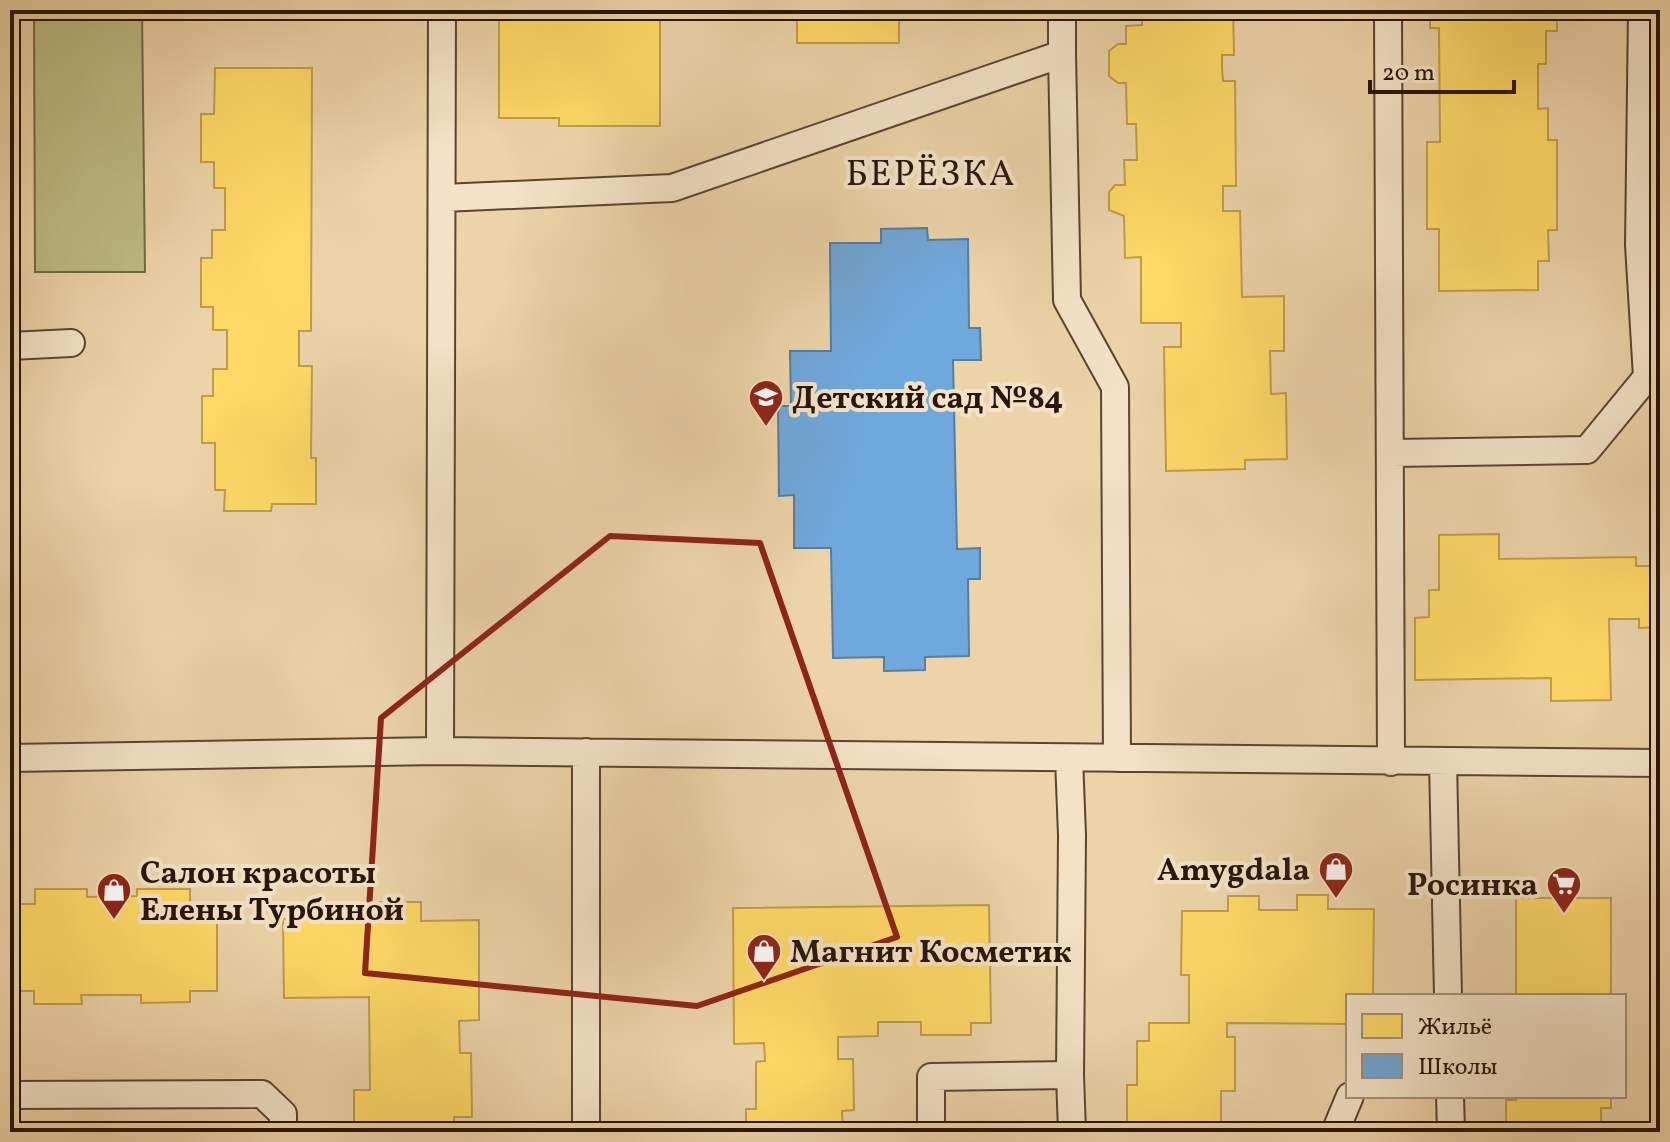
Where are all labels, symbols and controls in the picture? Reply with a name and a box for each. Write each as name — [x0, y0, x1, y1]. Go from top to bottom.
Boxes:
scale bar — [1370, 44, 1514, 94]
text: 20 m — [1382, 57, 1435, 91]
district label: БЕРЁЗКА — [846, 151, 1016, 201]
school or university icon: Детский сад №84 — [747, 378, 785, 428]
place label: Детский сад №84 — [792, 378, 1063, 422]
place label: Amygdala — [1157, 850, 1310, 894]
shop icon: Amygdala — [1317, 850, 1355, 900]
place label: Салон красоты Елены Турбиной — [140, 853, 404, 934]
place label: Росинка — [1407, 865, 1538, 909]
supermarket icon: Росинка — [1545, 865, 1583, 915]
shop icon: Салон красоты Елены Турбиной — [95, 871, 133, 921]
shop icon: Магнит Косметик — [745, 932, 783, 982]
place label: Магнит Косметик — [790, 932, 1072, 976]
legend — [1346, 994, 1626, 1098]
text: Жильё — [1418, 1011, 1492, 1045]
text: Школы — [1418, 1051, 1498, 1085]

